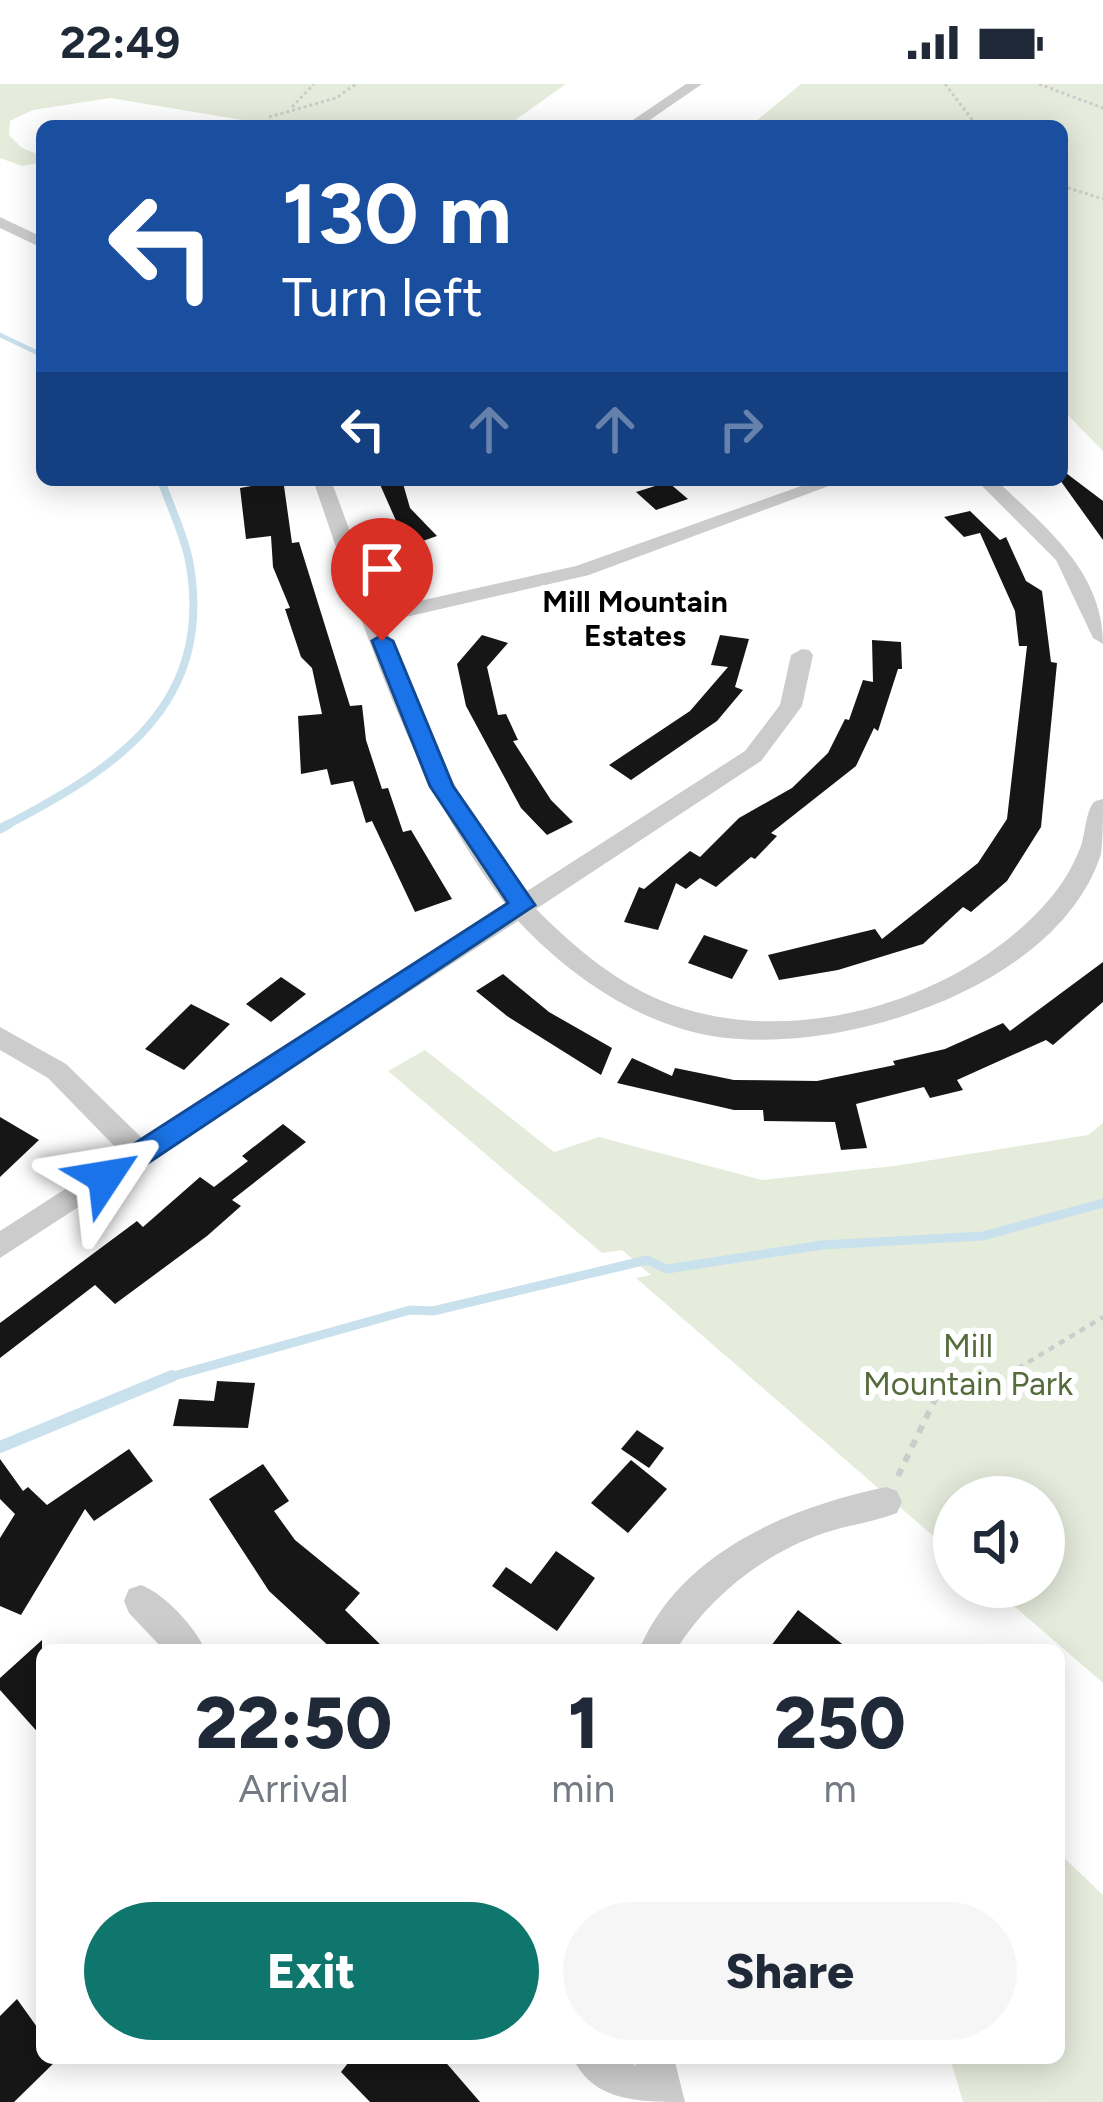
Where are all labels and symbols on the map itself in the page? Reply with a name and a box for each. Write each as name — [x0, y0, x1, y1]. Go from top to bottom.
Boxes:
pin — [331, 518, 433, 641]
district label: Mill Mountain Estates — [542, 583, 728, 654]
position arrow — [42, 1114, 168, 1240]
park label: Mill Mountain Park — [863, 1326, 1073, 1403]

